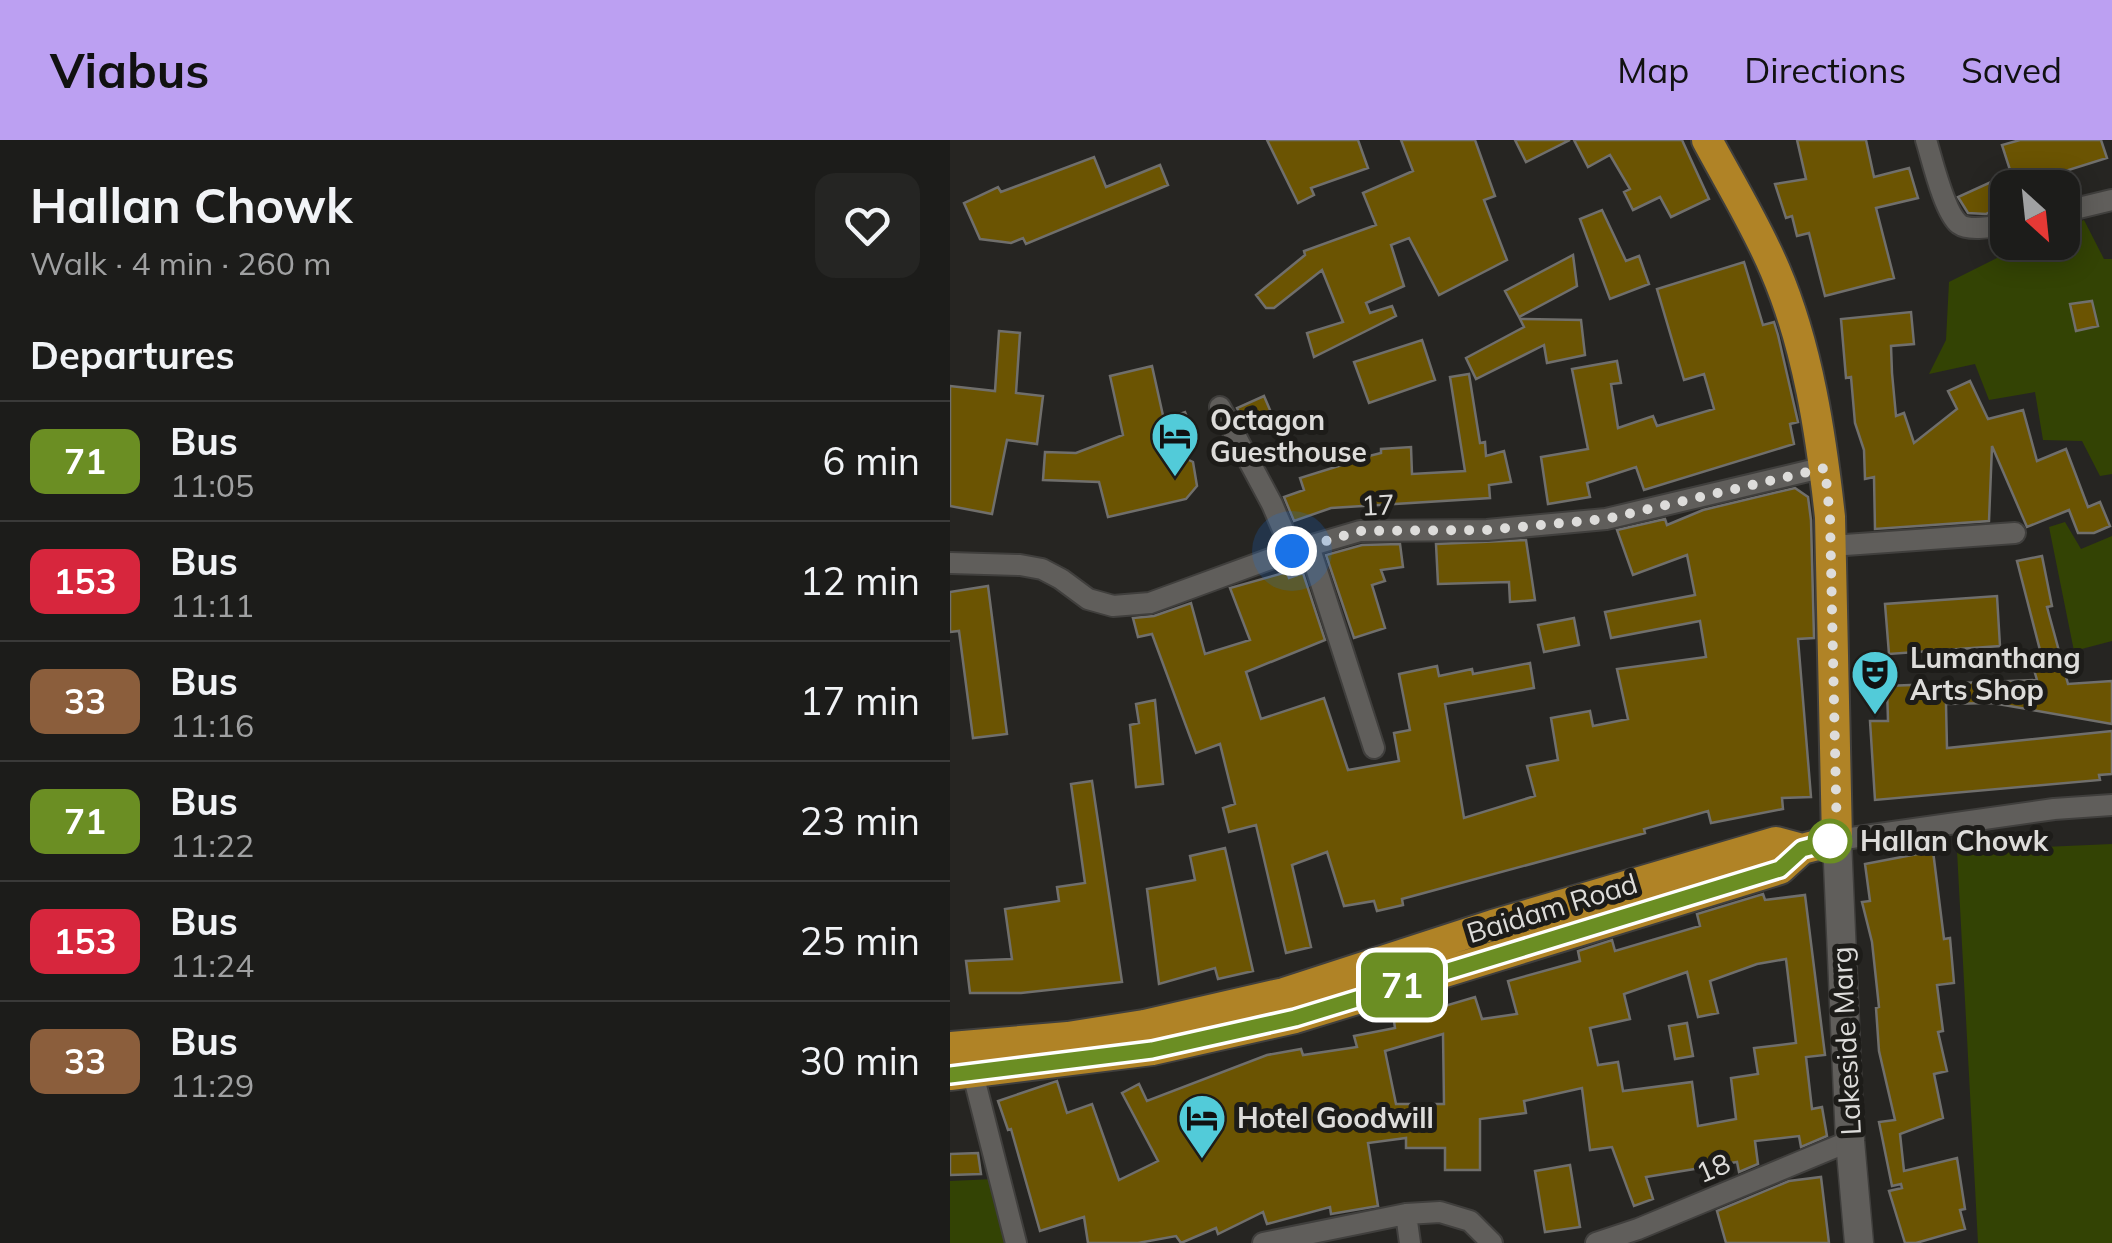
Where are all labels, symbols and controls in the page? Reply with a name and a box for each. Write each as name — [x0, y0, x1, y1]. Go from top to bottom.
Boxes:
text: Viabus — [50, 40, 209, 100]
text: Map — [1617, 48, 1689, 92]
text: Directions — [1744, 48, 1906, 92]
text: Saved — [1961, 48, 2062, 92]
north arrow — [1990, 170, 2080, 260]
map controls — [1990, 170, 2080, 260]
button: heart — [815, 173, 920, 278]
text: Hallan Chowk — [30, 175, 352, 235]
text: Walk · 4 min · 260 m — [30, 243, 331, 283]
text: Departures — [30, 331, 234, 379]
place label: Octagon Guesthouse — [1210, 402, 1367, 469]
hotel icon: Octagon Guesthouse — [1149, 410, 1201, 478]
text: Bus — [170, 417, 238, 465]
text: 6 min — [823, 437, 920, 485]
text: 71 — [64, 439, 106, 483]
text: 11:05 — [170, 465, 254, 505]
street label: 17 — [1360, 486, 1396, 523]
your location — [1267, 526, 1317, 576]
text: Bus — [170, 537, 238, 585]
text: 12 min — [800, 557, 920, 605]
text: 153 — [53, 559, 117, 603]
text: 11:11 — [170, 585, 254, 625]
place label: Lumanthang Arts Shop — [1910, 640, 2081, 707]
theatre icon: Lumanthang Arts Shop — [1849, 648, 1901, 716]
text: Bus — [170, 657, 238, 705]
text: 17 min — [800, 677, 920, 725]
text: 33 — [64, 679, 106, 723]
text: 11:16 — [170, 705, 254, 745]
text: Bus — [170, 777, 238, 825]
text: 23 min — [800, 797, 920, 845]
text: 71 — [64, 799, 106, 843]
marker: Hallan Chowk — [1809, 820, 1851, 862]
place label: Hallan Chowk — [1860, 823, 2049, 858]
text: 11:22 — [170, 825, 254, 865]
street label: Baidam Road — [1462, 865, 1641, 950]
text: Bus — [170, 897, 238, 945]
text: 25 min — [800, 917, 920, 965]
text: 153 — [53, 919, 117, 963]
text: 11:24 — [170, 945, 254, 985]
street label: Lakeside Marg — [1823, 946, 1868, 1136]
line badge: 71 — [1357, 952, 1447, 1018]
text: 71 — [1381, 963, 1423, 1007]
text: Bus — [170, 1017, 238, 1065]
text: 30 min — [800, 1037, 920, 1085]
text: 33 — [64, 1039, 106, 1083]
text: 11:29 — [170, 1065, 254, 1105]
hotel icon: Hotel Goodwill — [1176, 1092, 1228, 1160]
place label: Hotel Goodwill — [1237, 1100, 1434, 1135]
street label: 18 — [1690, 1145, 1735, 1190]

